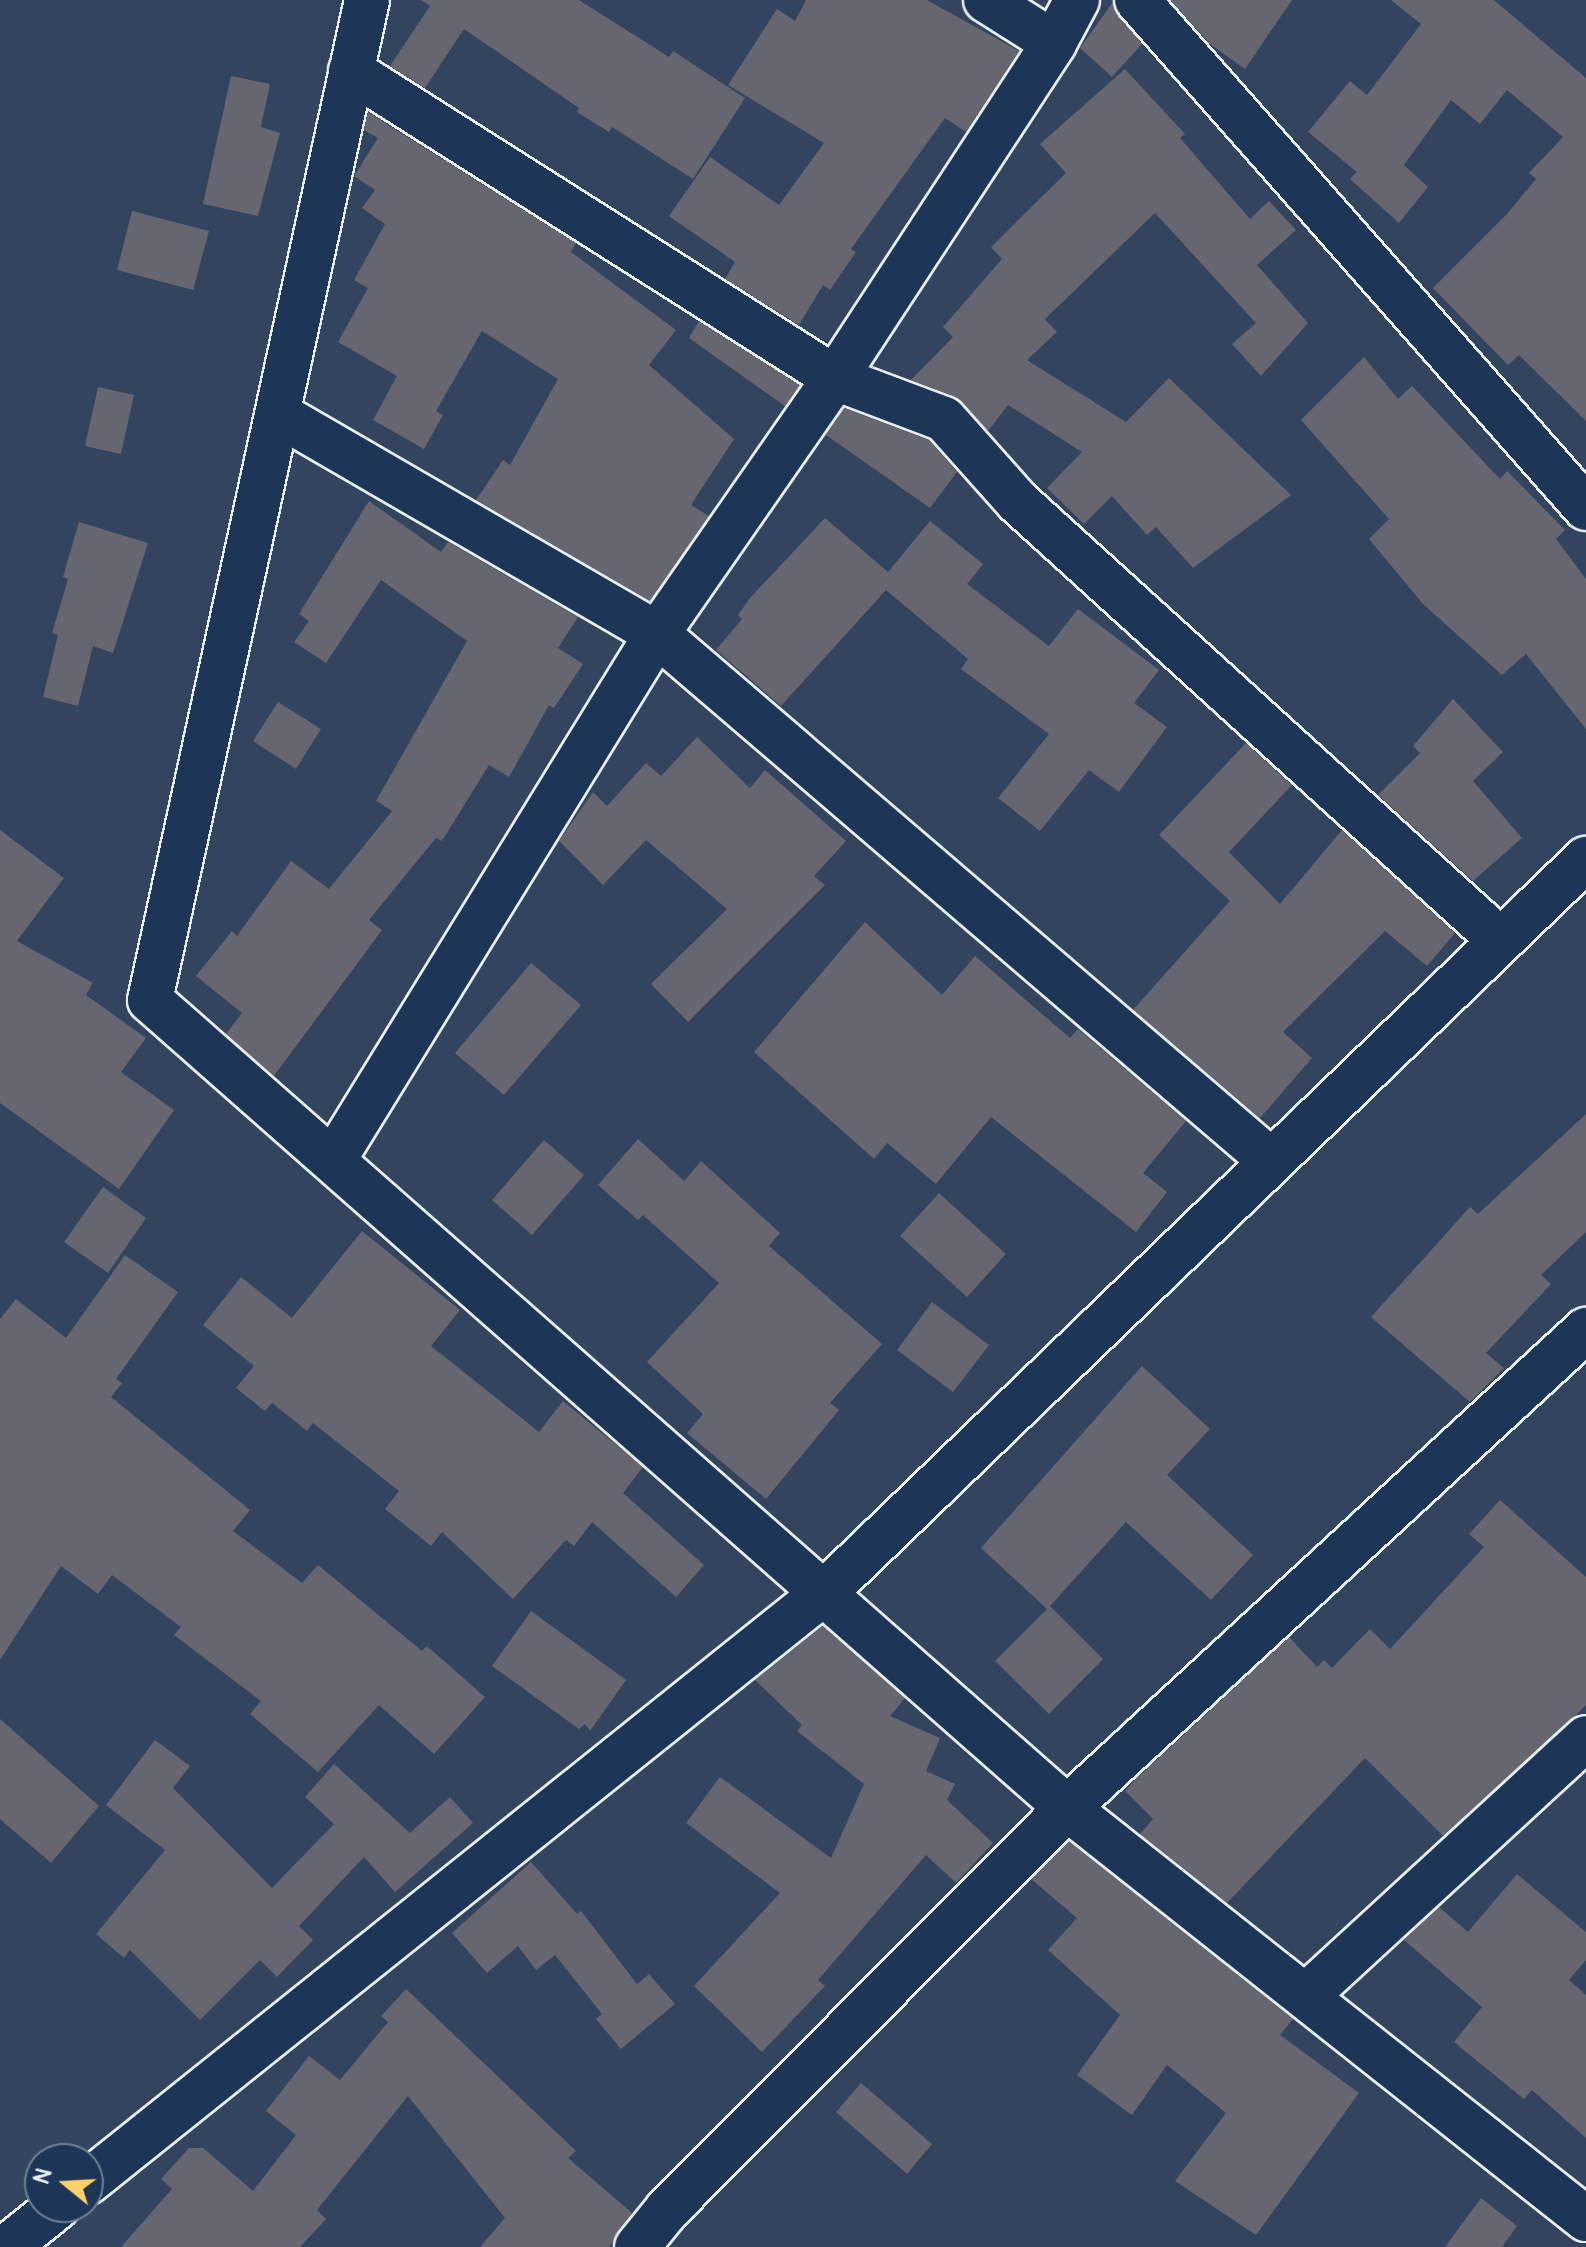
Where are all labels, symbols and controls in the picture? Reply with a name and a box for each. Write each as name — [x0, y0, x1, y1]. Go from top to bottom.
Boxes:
north arrow — [24, 2143, 104, 2223]
text: N — [27, 2165, 59, 2188]

